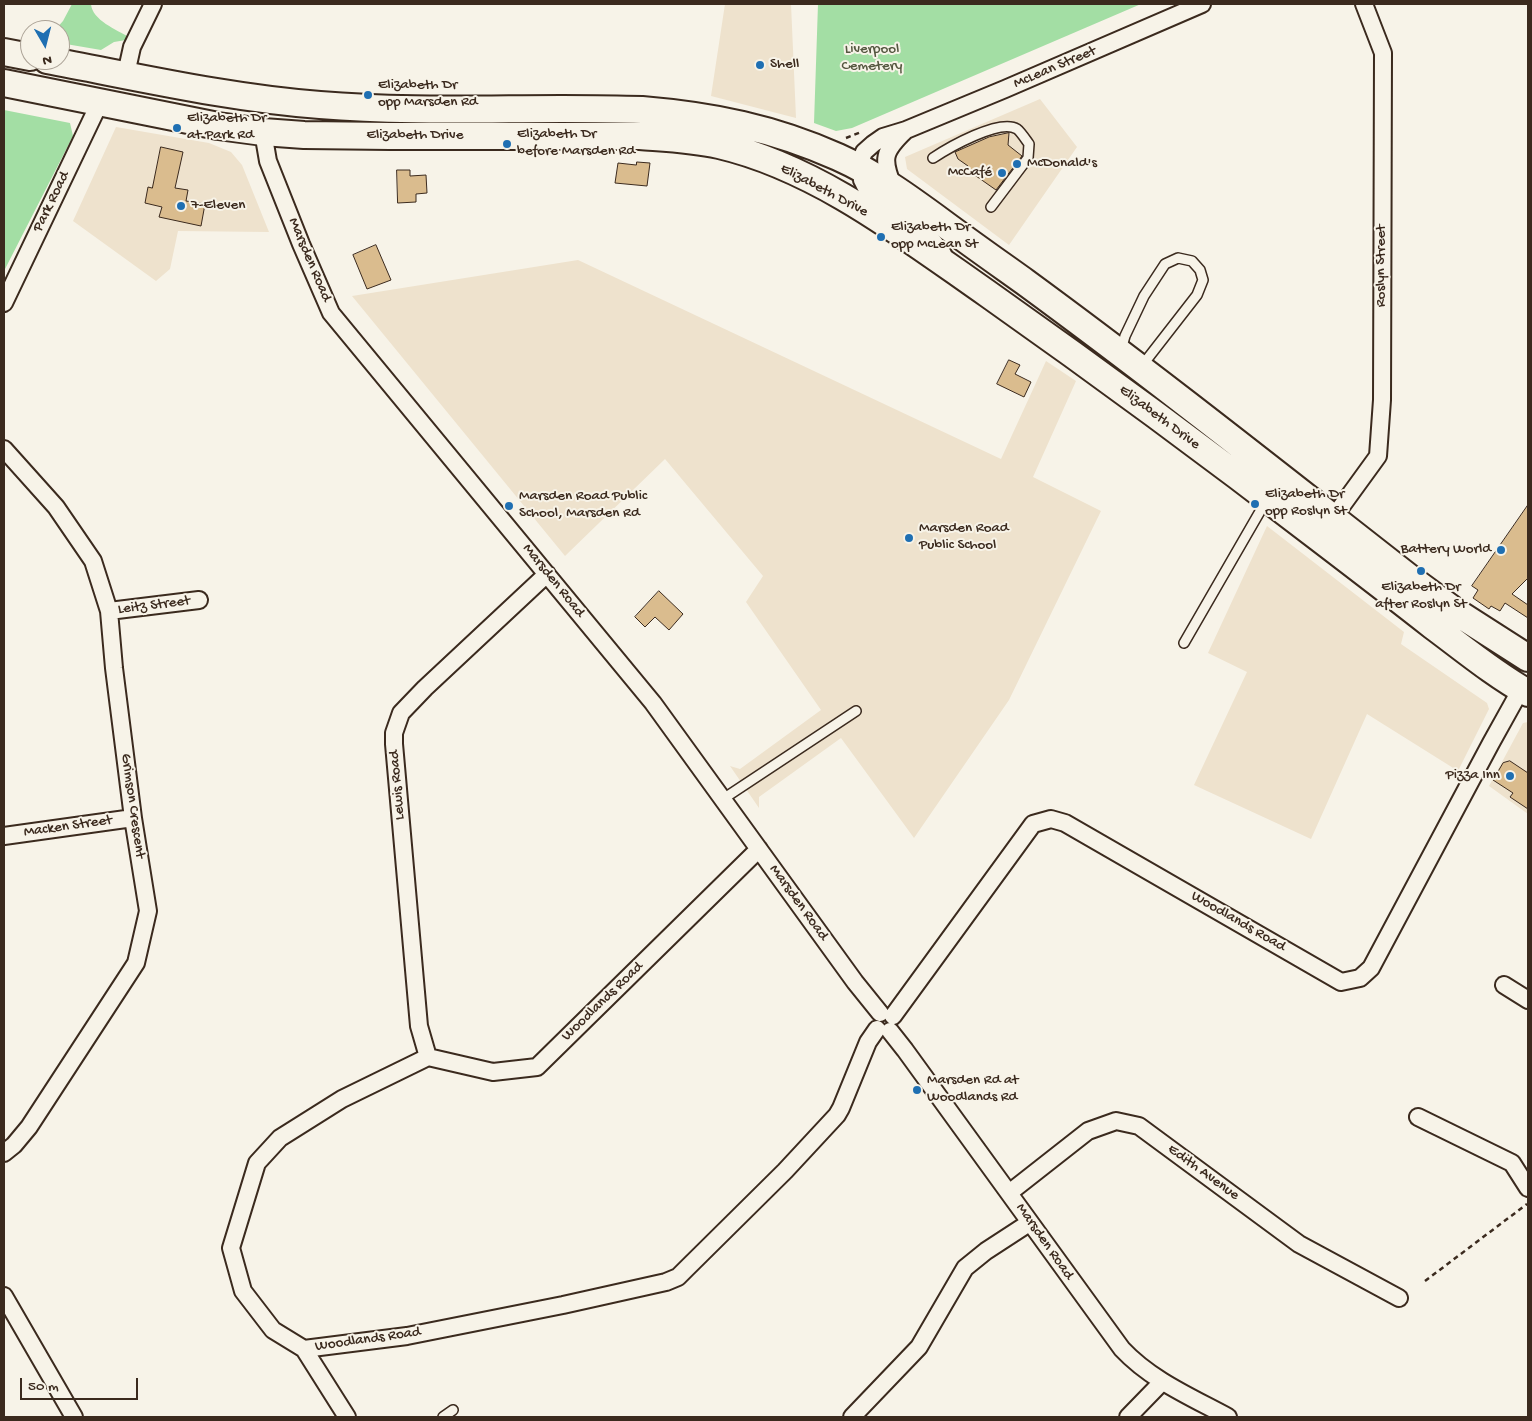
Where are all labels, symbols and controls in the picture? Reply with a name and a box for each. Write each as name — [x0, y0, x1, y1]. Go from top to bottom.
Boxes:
north arrow — [20, 20, 70, 70]
park label: Liverpool Cemetery — [842, 41, 902, 76]
street label: McLean Street — [1011, 43, 1099, 93]
text: N — [41, 50, 53, 68]
place label: Shell — [770, 56, 799, 74]
marker: Shell — [754, 59, 766, 71]
place label: Elizabeth Dr opp Marsden Rd — [378, 77, 478, 112]
marker: Elizabeth Dr opp Marsden Rd — [362, 89, 374, 101]
place label: Elizabeth Dr at Park Rd — [187, 110, 266, 145]
marker: Elizabeth Dr at Park Rd — [171, 122, 183, 134]
place label: Elizabeth Dr before Marsden Rd — [517, 126, 635, 161]
street label: Elizabeth Drive — [367, 127, 463, 145]
marker: Elizabeth Dr before Marsden Rd — [501, 138, 513, 150]
place label: McDonald's — [1027, 155, 1097, 173]
marker: McDonald's — [1011, 158, 1023, 170]
street label: Elizabeth Drive — [777, 160, 871, 222]
place label: McCafé — [948, 164, 992, 182]
marker: McCafé — [996, 167, 1008, 179]
street label: Park Road — [30, 169, 74, 235]
place label: 7-Eleven — [191, 197, 245, 215]
marker: 7-Eleven — [175, 200, 187, 212]
street label: Marsden Road — [283, 215, 335, 305]
place label: Elizabeth Dr opp McLean St — [891, 219, 978, 254]
street label: Roslyn Street — [1373, 225, 1391, 307]
marker: Elizabeth Dr opp McLean St — [875, 231, 887, 243]
street label: Elizabeth Drive — [1115, 382, 1203, 454]
place label: Elizabeth Dr opp Roslyn St — [1265, 486, 1347, 521]
place label: Marsden Road Public School, Marsden Rd — [519, 488, 647, 523]
marker: Elizabeth Dr opp Roslyn St — [1249, 498, 1261, 510]
marker: Marsden Road Public School, Marsden Rd — [503, 500, 515, 512]
place label: Marsden Road Public School — [919, 520, 1009, 555]
marker: Marsden Road Public School — [903, 532, 915, 544]
street label: Marsden Road — [518, 541, 588, 621]
place label: Battery World — [1401, 541, 1491, 559]
marker: Battery World — [1495, 544, 1507, 556]
marker: Elizabeth Dr after Roslyn St — [1415, 565, 1427, 577]
place label: Elizabeth Dr after Roslyn St — [1375, 579, 1467, 614]
street label: Leitz Street — [117, 593, 191, 619]
street label: Lewis Road — [386, 749, 410, 821]
street label: Grimson Crescent — [116, 753, 148, 859]
place label: Pizza Inn — [1446, 767, 1500, 785]
marker: Pizza Inn — [1504, 770, 1516, 782]
street label: Macken Street — [23, 812, 113, 842]
street label: Marsden Road — [764, 861, 832, 945]
street label: Woodlands Road — [1187, 888, 1289, 956]
street label: Woodlands Road — [558, 959, 648, 1045]
place label: Marsden Rd at Woodlands Rd — [927, 1072, 1018, 1107]
marker: Marsden Rd at Woodlands Rd — [911, 1084, 923, 1096]
street label: Edith Avenue — [1164, 1141, 1242, 1205]
street label: Marsden Road — [1011, 1200, 1077, 1284]
street label: Woodlands Road — [314, 1324, 422, 1356]
scale bar — [22, 1368, 140, 1400]
text: 50 m — [28, 1378, 59, 1396]

